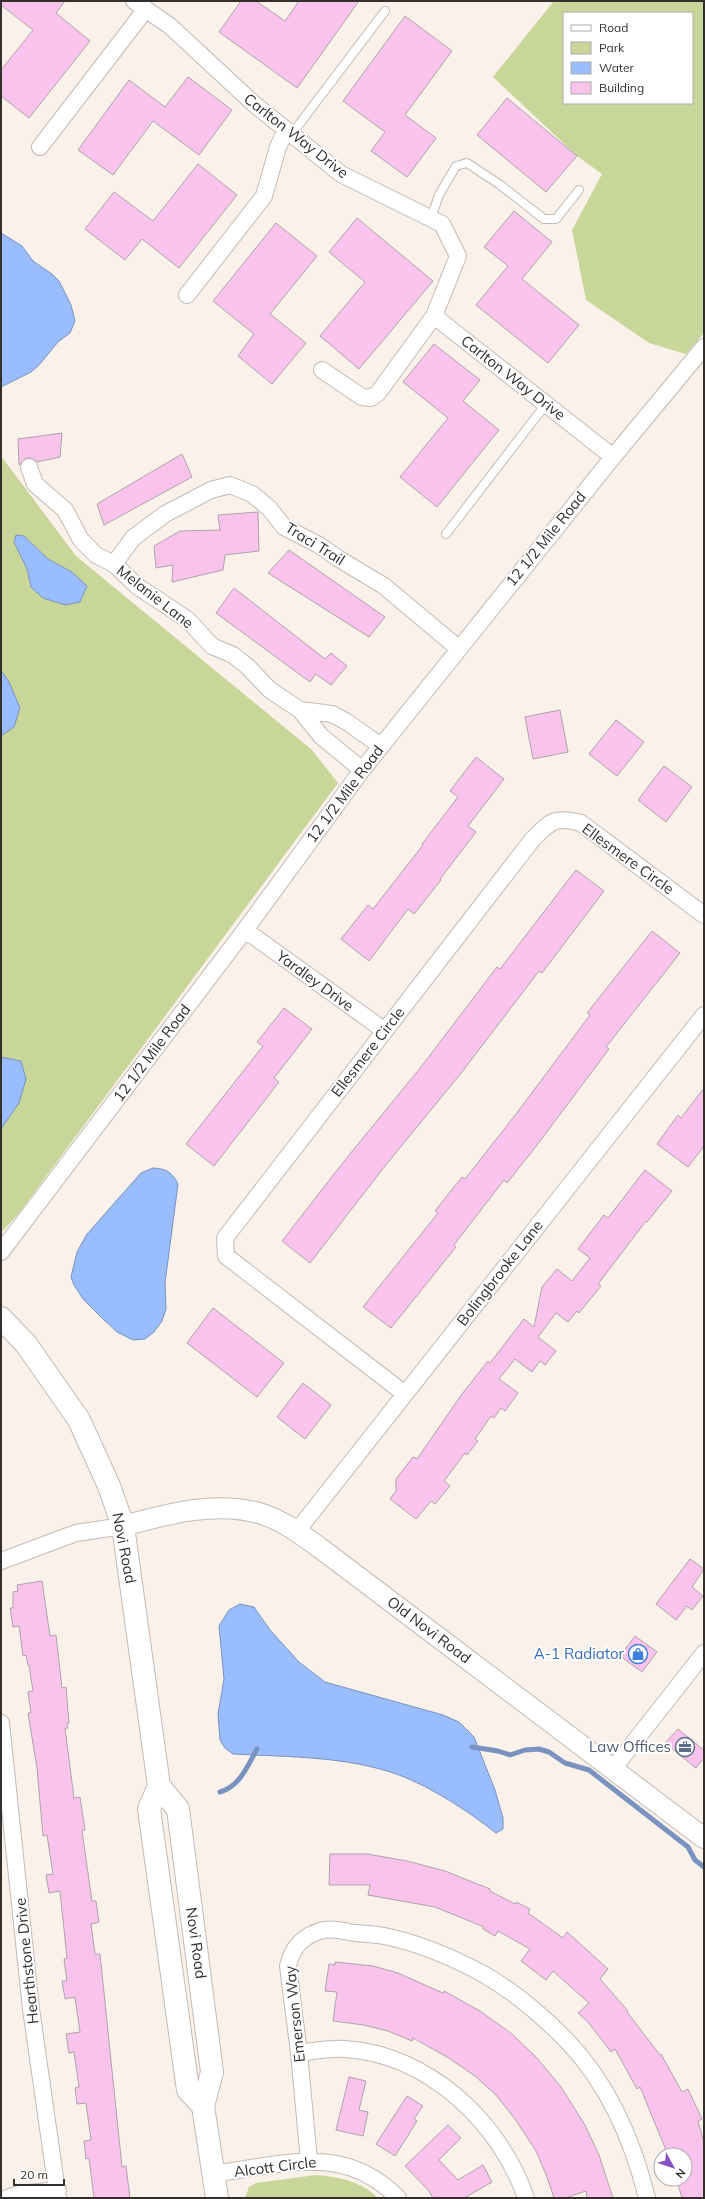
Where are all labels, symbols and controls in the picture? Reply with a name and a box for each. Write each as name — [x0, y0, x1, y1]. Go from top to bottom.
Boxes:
legend — [563, 12, 693, 104]
text: Road — [599, 20, 628, 35]
text: Park — [599, 40, 625, 55]
text: Water — [599, 60, 635, 75]
text: Building — [599, 80, 644, 95]
street label: Carlton Way Drive — [240, 89, 352, 182]
street label: Carlton Way Drive — [457, 331, 569, 424]
street label: 12 1/2 Mile Road — [501, 487, 590, 590]
street label: Traci Trail — [282, 518, 349, 569]
street label: Melanie Lane — [113, 561, 197, 632]
street label: 12 1/2 Mile Road — [302, 741, 387, 846]
street label: Ellesmere Circle — [579, 819, 678, 898]
street label: Yardley Drive — [272, 946, 358, 1015]
street label: 12 1/2 Mile Road — [109, 1000, 194, 1105]
street label: Ellesmere Circle — [327, 1003, 409, 1100]
street label: Bolingbrooke Lane — [452, 1216, 547, 1329]
street label: Novi Road — [108, 1511, 141, 1585]
street label: Old Novi Road — [384, 1592, 475, 1667]
shop icon: A-1 Radiator — [627, 1643, 649, 1665]
place label: A-1 Radiator — [534, 1644, 625, 1663]
office icon: Law Offices — [674, 1736, 696, 1758]
place label: Law Offices — [589, 1737, 671, 1756]
street label: Hearthstone Drive — [10, 1897, 43, 2025]
street label: Novi Road — [182, 1906, 211, 1980]
street label: Emerson Way — [280, 1965, 309, 2063]
north arrow — [653, 2147, 693, 2187]
street label: Alcott Circle — [233, 2152, 317, 2181]
scale bar — [14, 2161, 64, 2187]
text: N — [673, 2166, 689, 2181]
text: 20 m — [20, 2167, 48, 2182]

